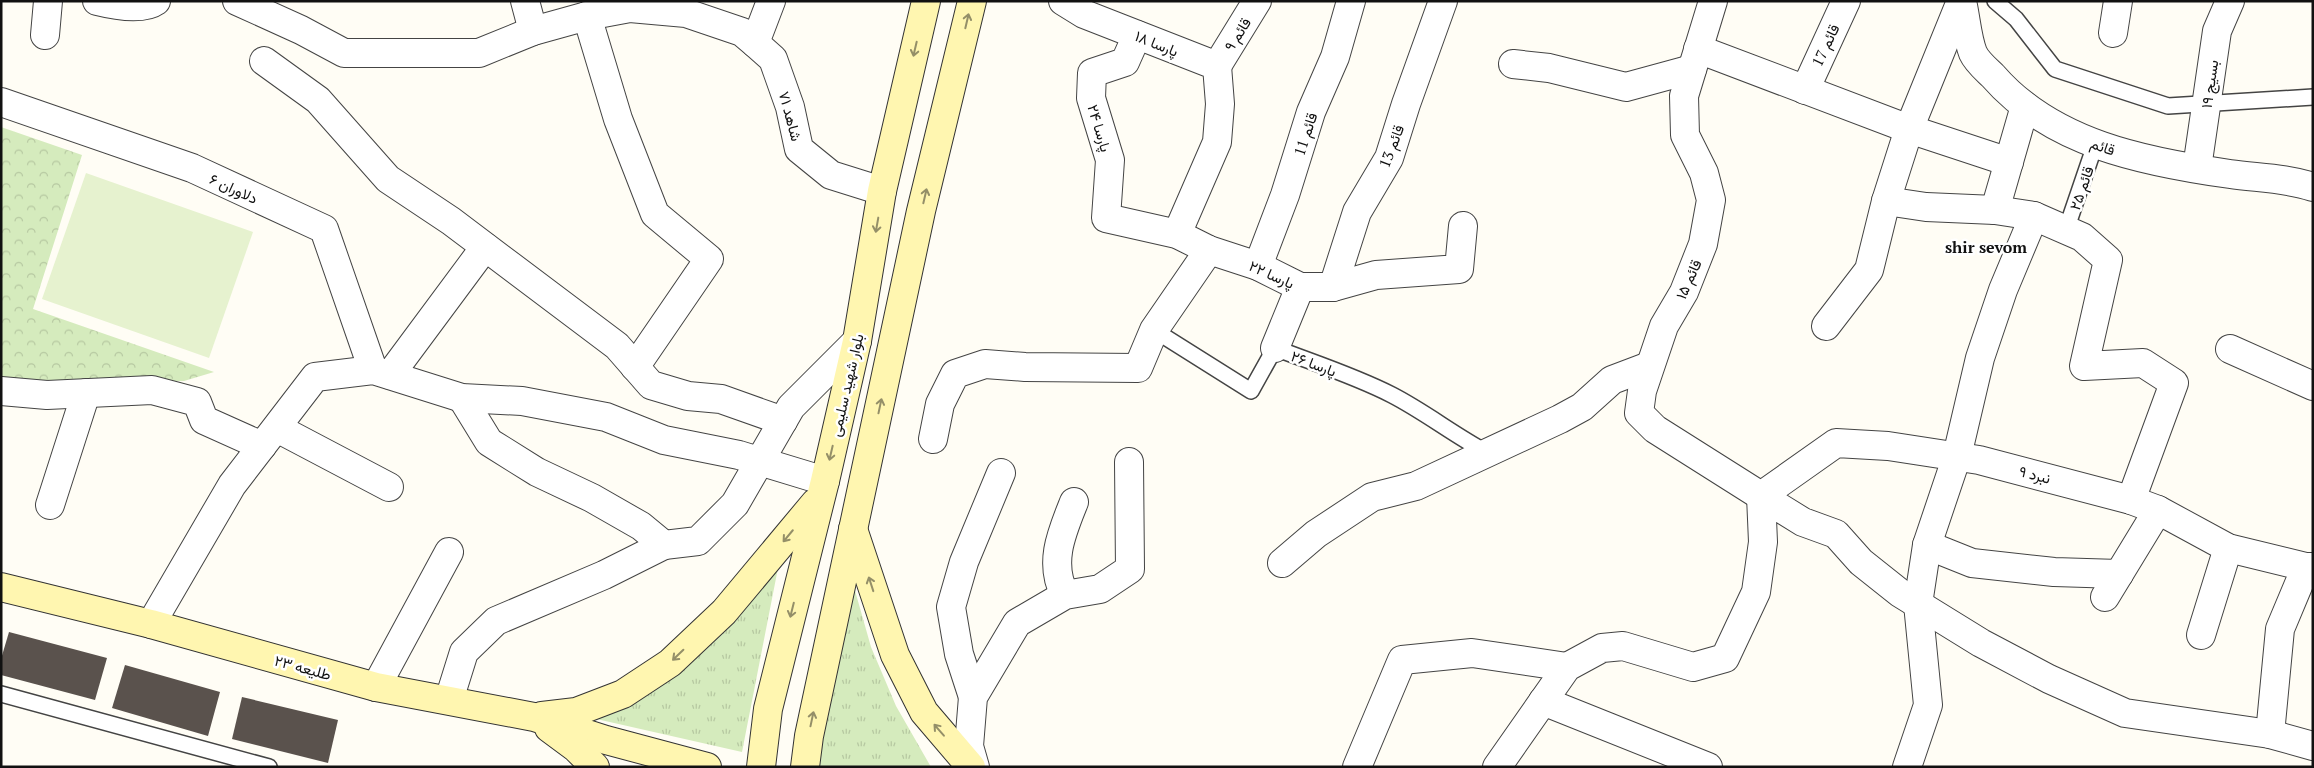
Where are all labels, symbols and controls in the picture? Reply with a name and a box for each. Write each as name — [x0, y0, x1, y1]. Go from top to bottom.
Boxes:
one-way arrow — [963, 13, 972, 29]
street label: قائم ۹ — [1219, 13, 1256, 55]
street label: قائم 17 — [1807, 20, 1844, 70]
street label: پارسا ۱۸ — [1132, 25, 1182, 62]
one-way arrow — [910, 40, 919, 56]
street label: بسیج ۱۹ — [2196, 58, 2224, 110]
street label: شاهد ۷۱ — [775, 89, 807, 143]
street label: پارسا ۲۴ — [1082, 102, 1117, 154]
street label: قائم 11 — [1289, 110, 1322, 159]
street label: قائم 13 — [1374, 122, 1409, 171]
street label: قائم — [2088, 132, 2118, 160]
street label: قائم ۲۵ — [2064, 163, 2099, 213]
street label: دلاوران ۶ — [207, 168, 261, 208]
one-way arrow — [921, 188, 930, 204]
one-way arrow — [871, 216, 881, 232]
district label: shir sevom — [1945, 236, 2027, 258]
street label: پارسا ۲۲ — [1246, 255, 1298, 294]
street label: قائم ۱۵ — [1670, 256, 1707, 303]
street label: بلوار شهید سلیمی — [824, 332, 869, 439]
street label: پارسا ۲۶ — [1288, 345, 1340, 382]
one-way arrow — [876, 398, 885, 414]
one-way arrow — [826, 444, 835, 460]
street label: نبرد ۹ — [2017, 460, 2053, 488]
one-way arrow — [782, 529, 793, 542]
one-way arrow — [866, 576, 875, 592]
one-way arrow — [787, 602, 796, 618]
one-way arrow — [672, 649, 684, 662]
street label: طلیعه ۲۳ — [273, 650, 334, 684]
one-way arrow — [808, 711, 818, 727]
one-way arrow — [933, 723, 944, 736]

